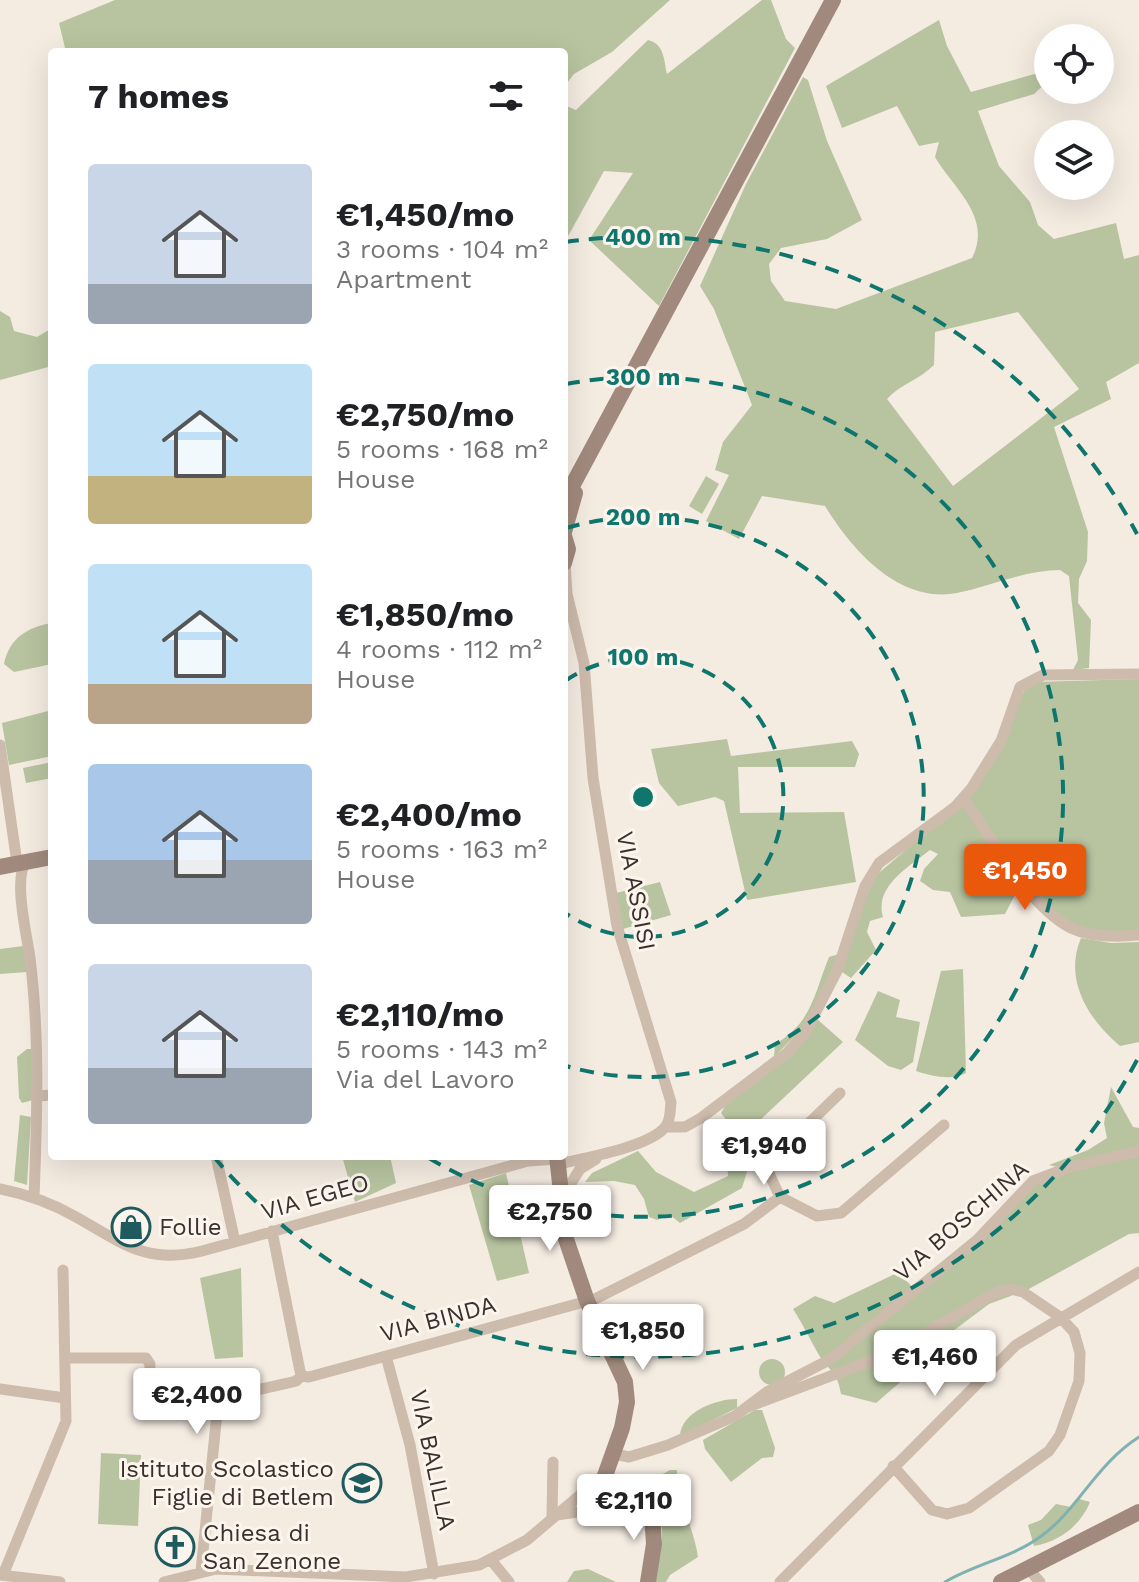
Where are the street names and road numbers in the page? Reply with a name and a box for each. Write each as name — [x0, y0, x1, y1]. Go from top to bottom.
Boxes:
street label: VIA ASSISI — [611, 829, 661, 953]
street label: VIA BOSCHINA — [888, 1155, 1034, 1287]
street label: VIA EGEO — [258, 1168, 372, 1226]
street label: VIA BINDA — [377, 1290, 499, 1348]
street label: VIA BALILLA — [404, 1387, 462, 1533]

